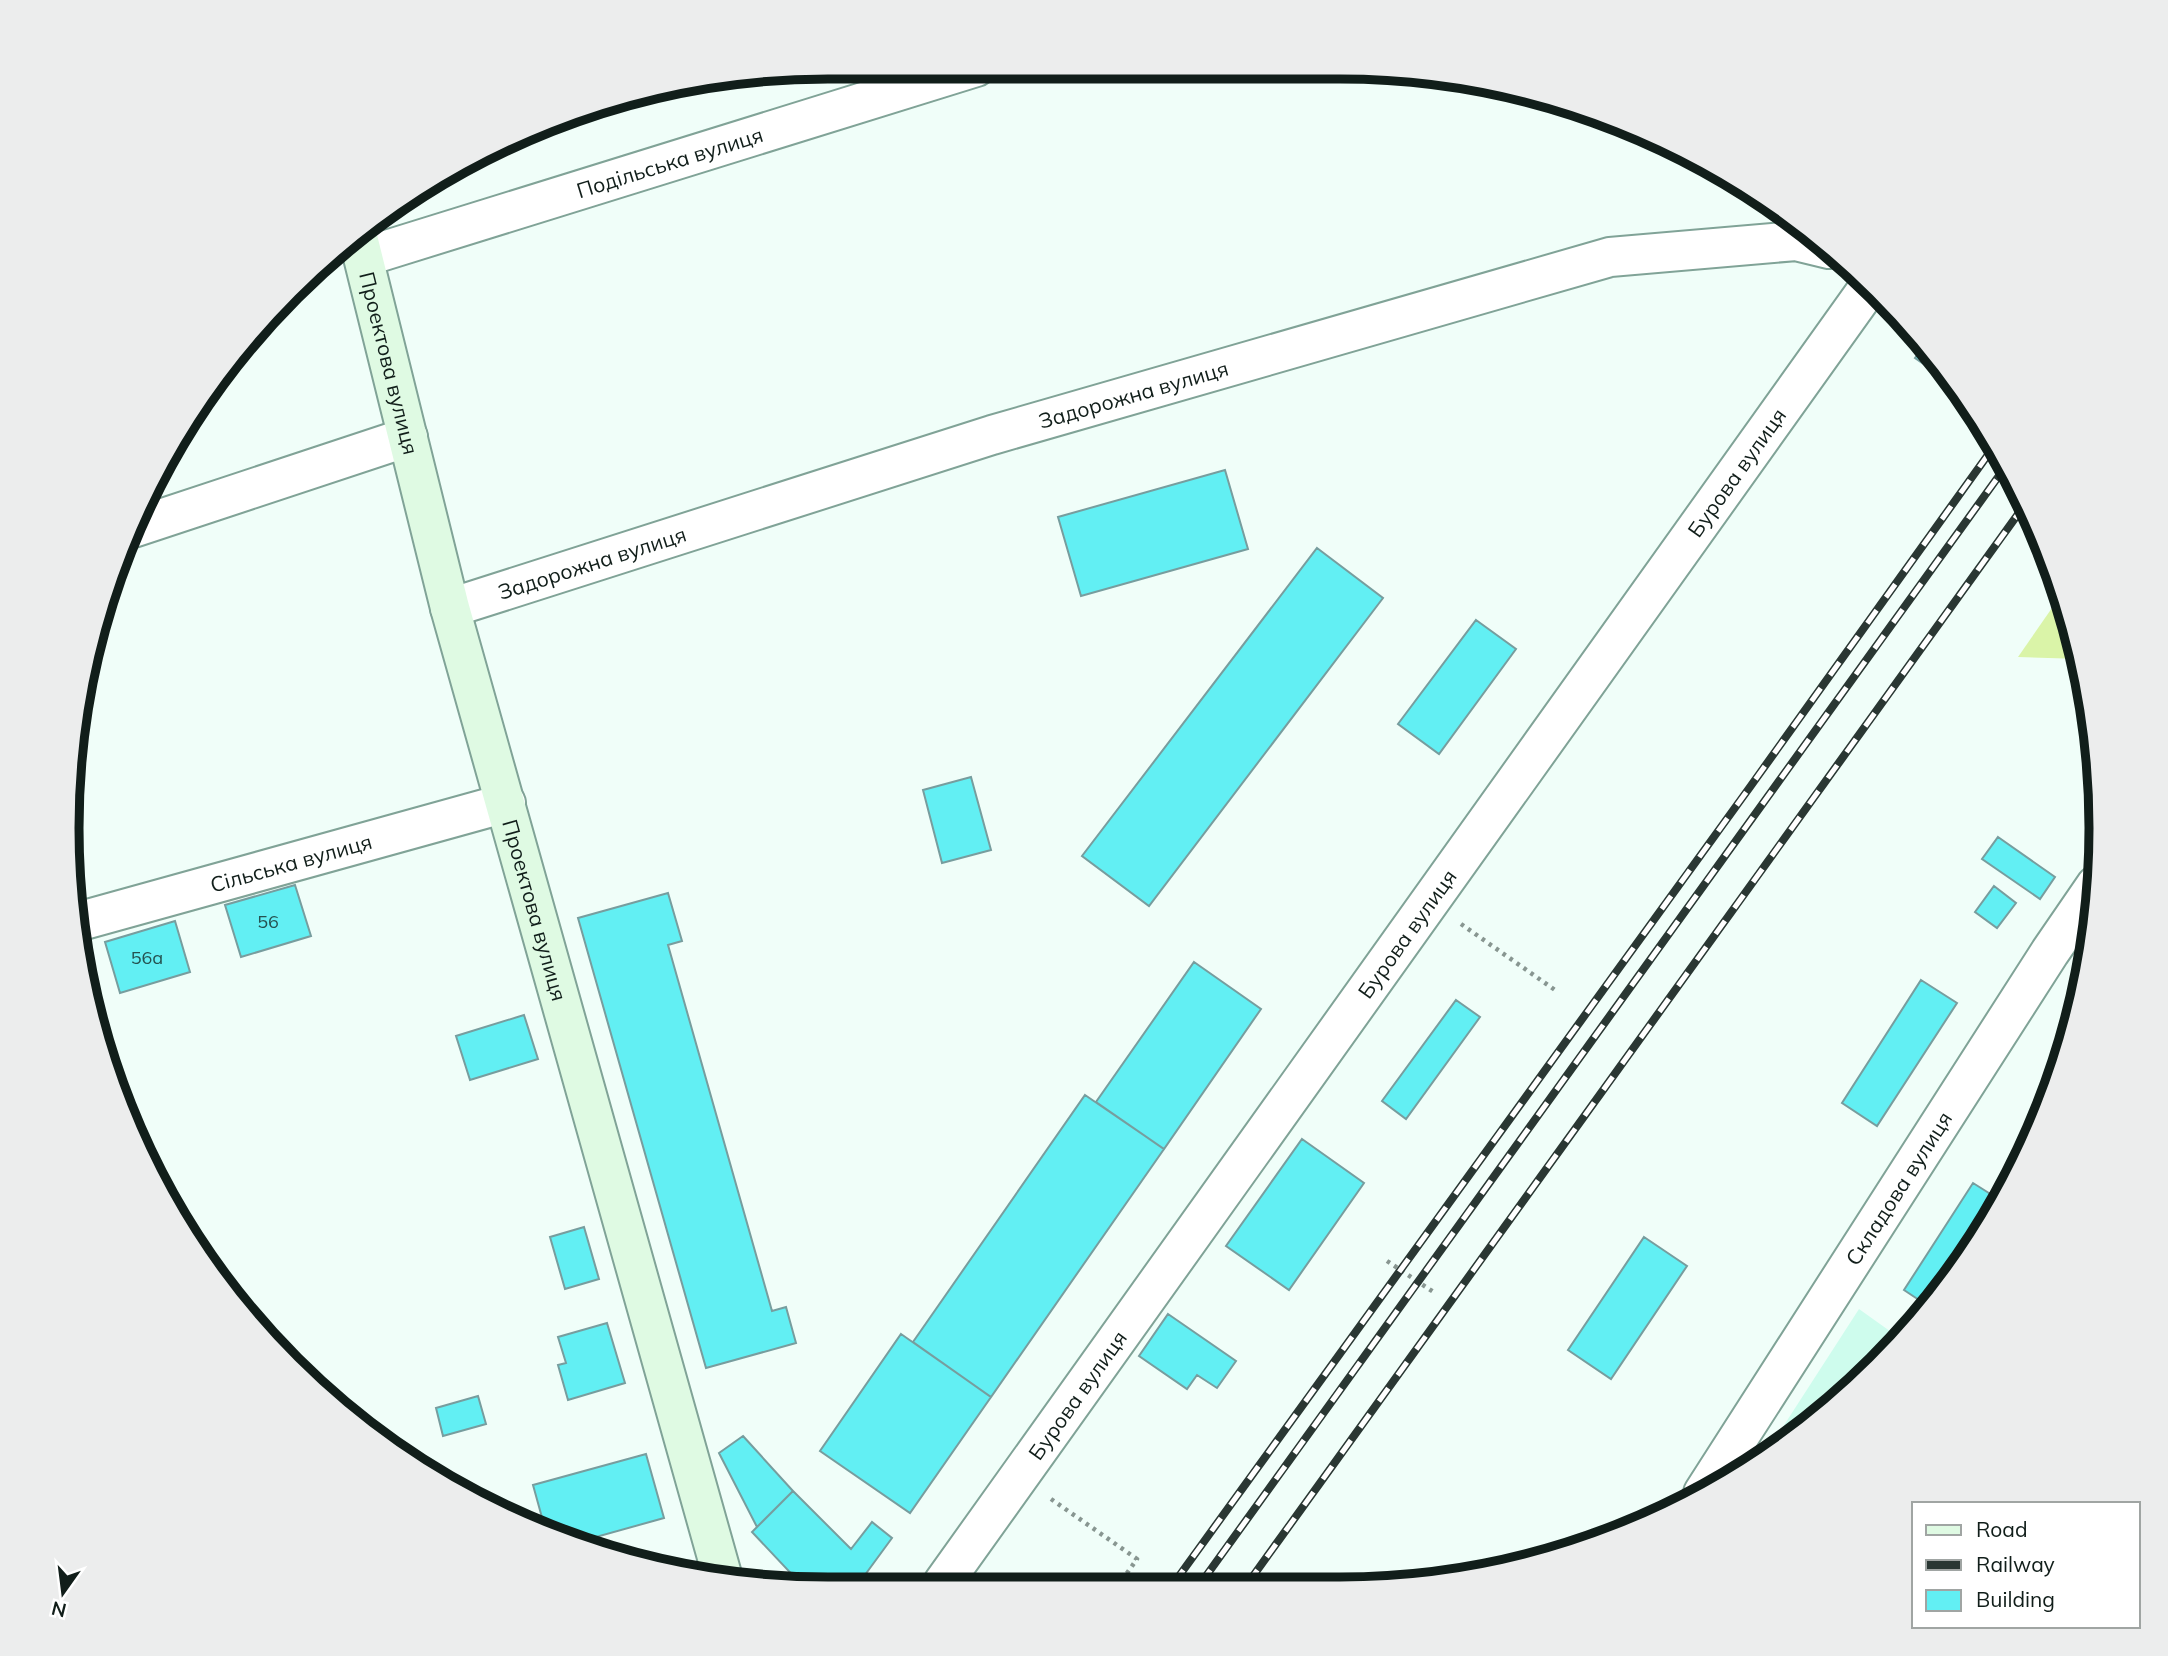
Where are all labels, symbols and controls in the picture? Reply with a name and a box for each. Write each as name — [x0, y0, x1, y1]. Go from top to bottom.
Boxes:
street label: Подільська вулиця — [573, 121, 766, 203]
street label: Проектова вулиця — [354, 269, 424, 457]
street label: Задорожна вулиця — [1036, 355, 1231, 434]
street label: Бурова вулиця — [1682, 403, 1791, 542]
street label: Задорожна вулиця — [495, 521, 689, 605]
street label: Проектова вулиця — [497, 816, 573, 1004]
street label: Сільська вулиця — [207, 828, 375, 897]
street label: Бурова вулиця — [1352, 864, 1462, 1003]
house number: 56 — [257, 910, 279, 933]
house number: 56а — [131, 946, 163, 969]
street label: Складова вулиця — [1840, 1107, 1957, 1270]
street label: Бурова вулиця — [1022, 1326, 1132, 1465]
legend — [1912, 1502, 2140, 1628]
text: Road — [1976, 1516, 2027, 1542]
text: Railway — [1976, 1551, 2055, 1577]
north arrow — [28, 1558, 98, 1628]
text: Building — [1976, 1586, 2055, 1612]
text: N — [49, 1596, 69, 1623]

